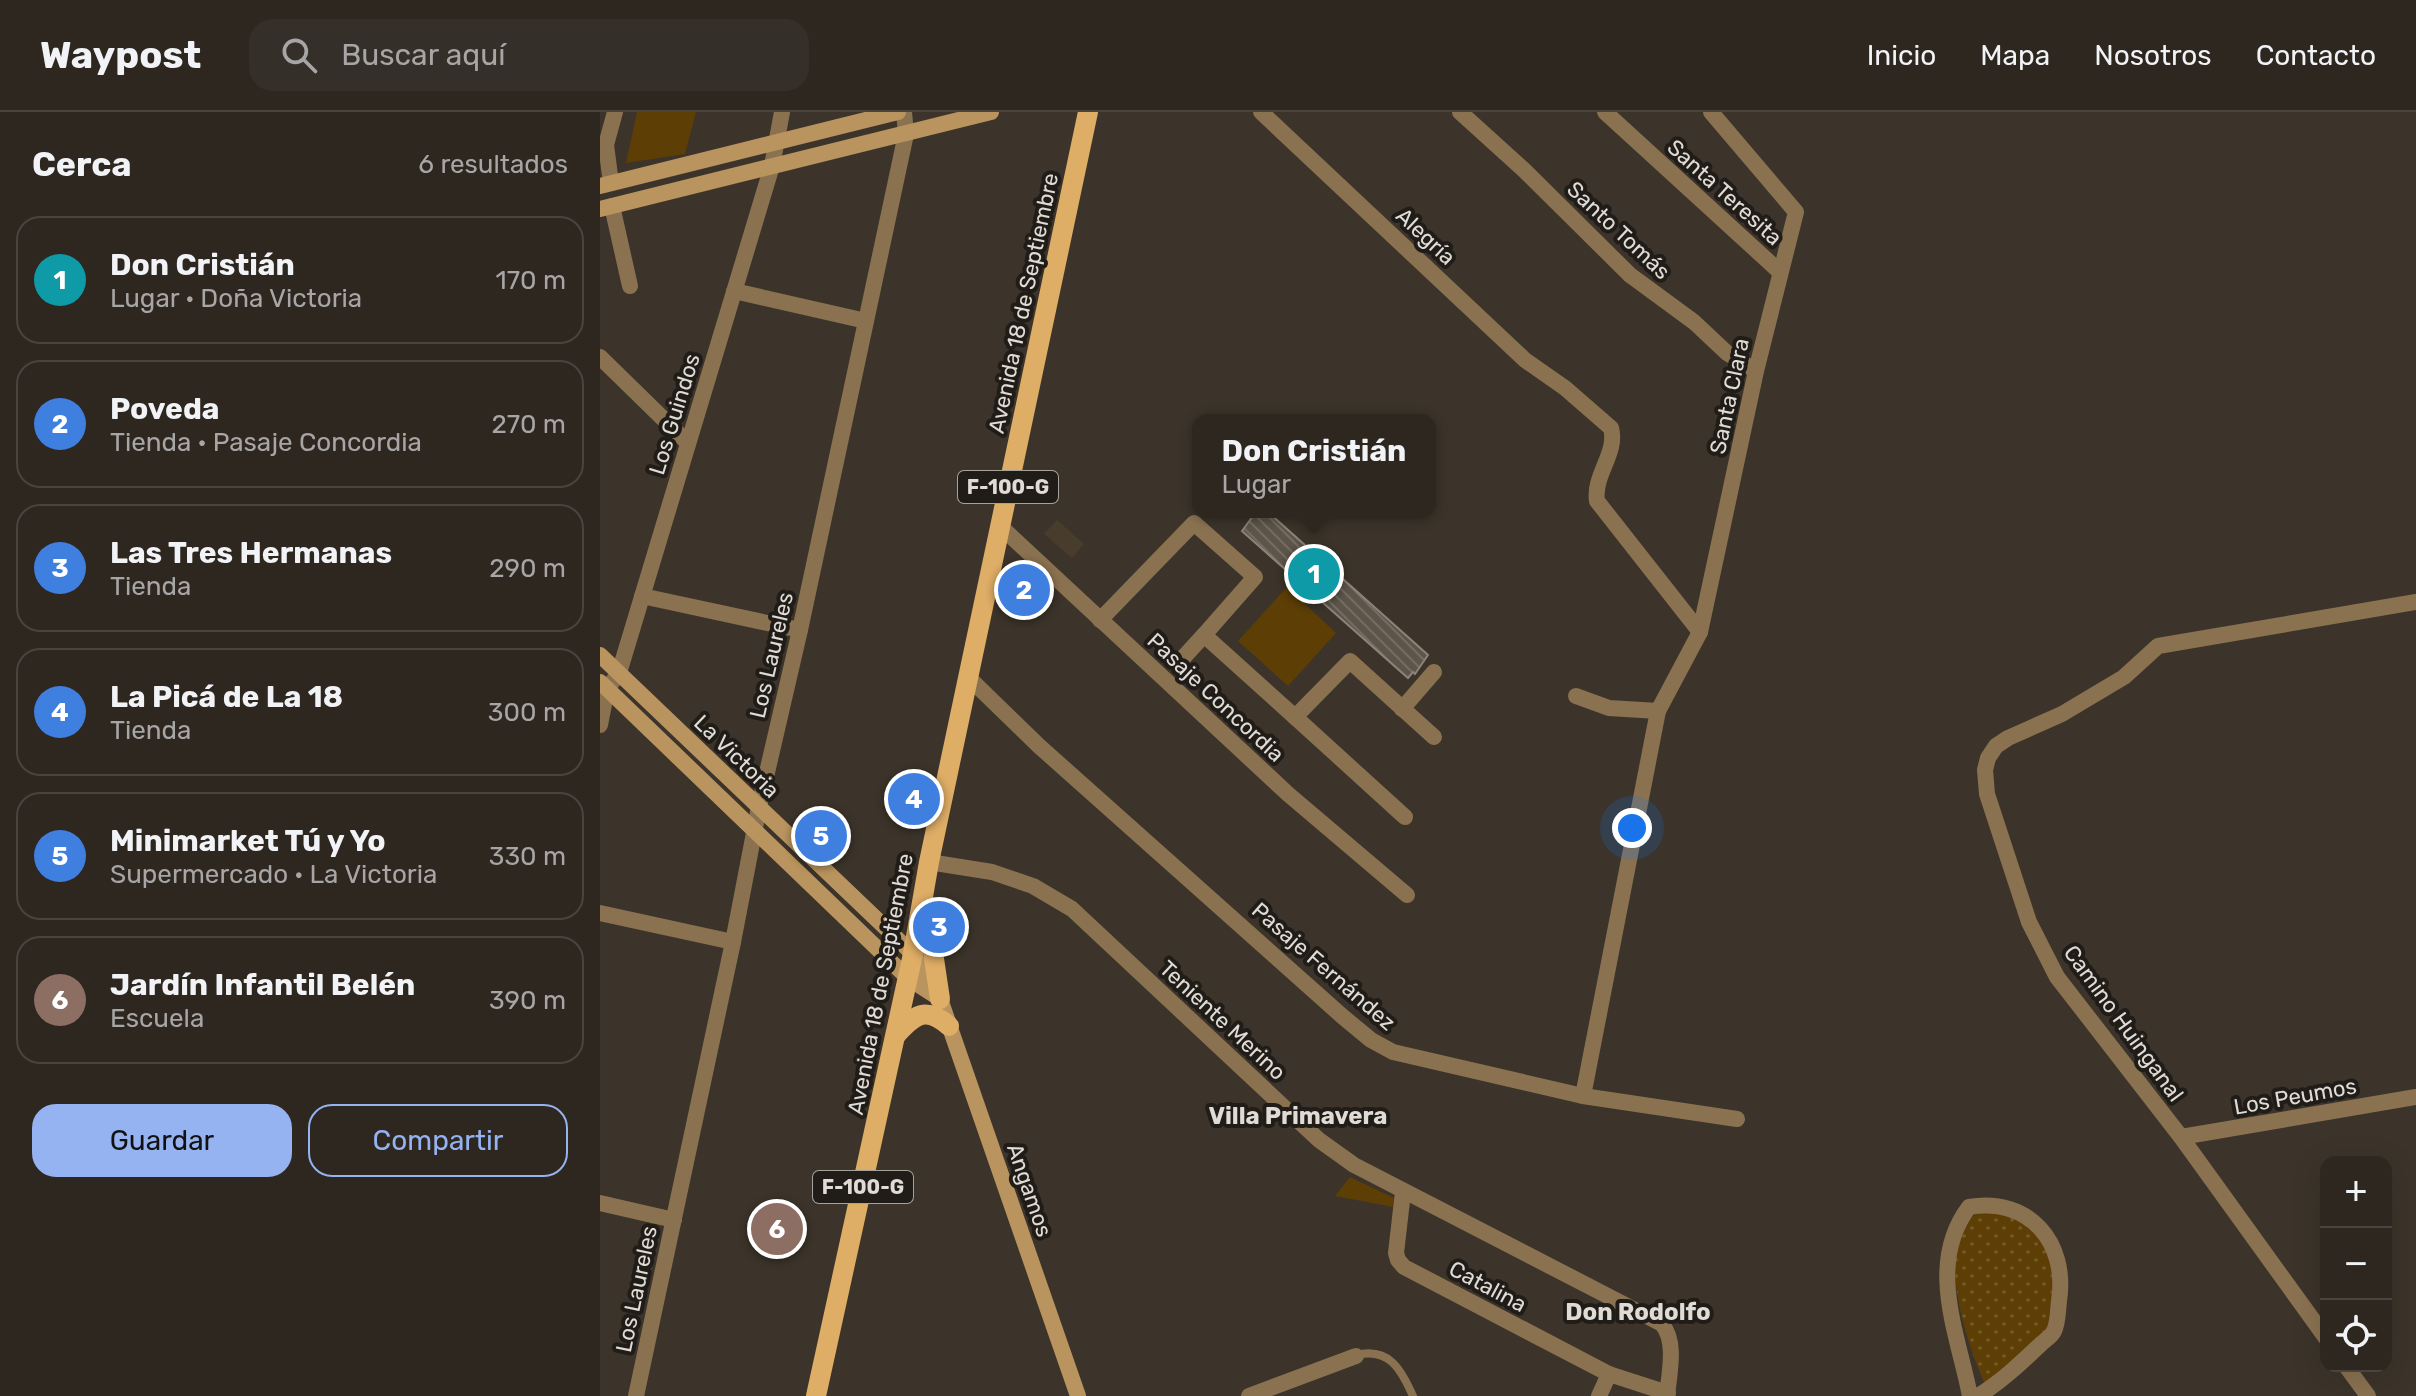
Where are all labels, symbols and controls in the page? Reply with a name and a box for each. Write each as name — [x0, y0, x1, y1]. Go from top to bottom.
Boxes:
search box — [249, 19, 809, 91]
text: Waypost — [40, 32, 201, 78]
icon: search — [277, 33, 321, 77]
text: Buscar aquí — [341, 37, 506, 73]
text: Inicio — [1867, 39, 1936, 72]
text: Mapa — [1980, 39, 2050, 72]
text: Nosotros — [2094, 39, 2212, 72]
text: Contacto — [2256, 39, 2376, 72]
street label: Santa Teresita — [1662, 134, 1788, 251]
text: Cerca — [32, 144, 131, 185]
text: 6 resultados — [418, 149, 568, 180]
street label: Avenida 18 de Septiembre — [983, 171, 1064, 436]
street label: Santo Tomás — [1561, 176, 1676, 285]
street label: Alegría — [1390, 202, 1461, 271]
text: Don Cristián — [110, 247, 295, 283]
text: 1 — [54, 265, 66, 296]
text: 170 m — [496, 265, 566, 296]
text: Lugar · Doña Victoria — [110, 283, 362, 314]
street label: Santa Clara — [1704, 336, 1755, 456]
street label: Los Guindos — [643, 350, 706, 478]
text: Poveda — [110, 391, 220, 427]
text: 2 — [52, 409, 68, 440]
text: 270 m — [491, 409, 566, 440]
popup — [1192, 414, 1436, 518]
text: Tienda · Pasaje Concordia — [110, 427, 422, 458]
text: Don Cristián — [1222, 433, 1406, 469]
text: Lugar — [1222, 469, 1291, 500]
road number: F-100-G — [958, 471, 1058, 503]
text: Las Tres Hermanas — [110, 535, 392, 571]
pin: 1 — [1288, 544, 1340, 604]
text: 3 — [51, 553, 69, 584]
text: 290 m — [489, 553, 566, 584]
pin: 2 — [998, 560, 1050, 620]
text: Tienda — [110, 571, 191, 602]
street label: Los Laureles — [744, 589, 799, 721]
street label: Pasaje Concordia — [1142, 627, 1290, 768]
text: La Picá de La 18 — [110, 679, 343, 715]
text: 4 — [51, 697, 69, 728]
text: 300 m — [488, 697, 566, 728]
street label: La Victoria — [688, 709, 785, 804]
text: Tienda — [110, 715, 191, 746]
pin: 4 — [888, 769, 940, 829]
pin: 5 — [795, 806, 847, 866]
your location — [1612, 808, 1652, 848]
text: Minimarket Tú y Yo — [110, 823, 386, 859]
text: 5 — [52, 841, 68, 872]
text: 330 m — [489, 841, 566, 872]
street label: Avenida 18 de Septiembre — [842, 851, 919, 1117]
text: Supermercado · La Victoria — [110, 859, 437, 890]
pin: 3 — [913, 897, 965, 957]
street label: Pasaje Fernández — [1246, 897, 1401, 1036]
street label: Camino Huinganal — [2058, 940, 2189, 1107]
street label: Teniente Merino — [1154, 955, 1291, 1086]
text: Jardín Infantil Belén — [110, 967, 415, 1003]
text: 6 — [52, 985, 68, 1016]
text: 390 m — [489, 985, 566, 1016]
text: Escuela — [110, 1003, 204, 1034]
street label: Los Peumos — [2232, 1072, 2359, 1121]
district label: Villa Primavera — [1209, 1102, 1387, 1130]
button: Guardar — [32, 1104, 292, 1177]
button: Compartir — [308, 1104, 568, 1177]
street label: Angamos — [1001, 1140, 1058, 1240]
map controls — [2320, 1156, 2392, 1372]
button: + — [2320, 1156, 2392, 1228]
road number: F-100-G — [813, 1171, 913, 1203]
pin: 6 — [751, 1199, 803, 1259]
street label: Los Laureles — [610, 1223, 663, 1355]
button: − — [2320, 1228, 2392, 1300]
street label: Catalina — [1445, 1255, 1531, 1318]
district label: Don Rodolfo — [1565, 1298, 1711, 1326]
button: locate — [2320, 1300, 2392, 1372]

